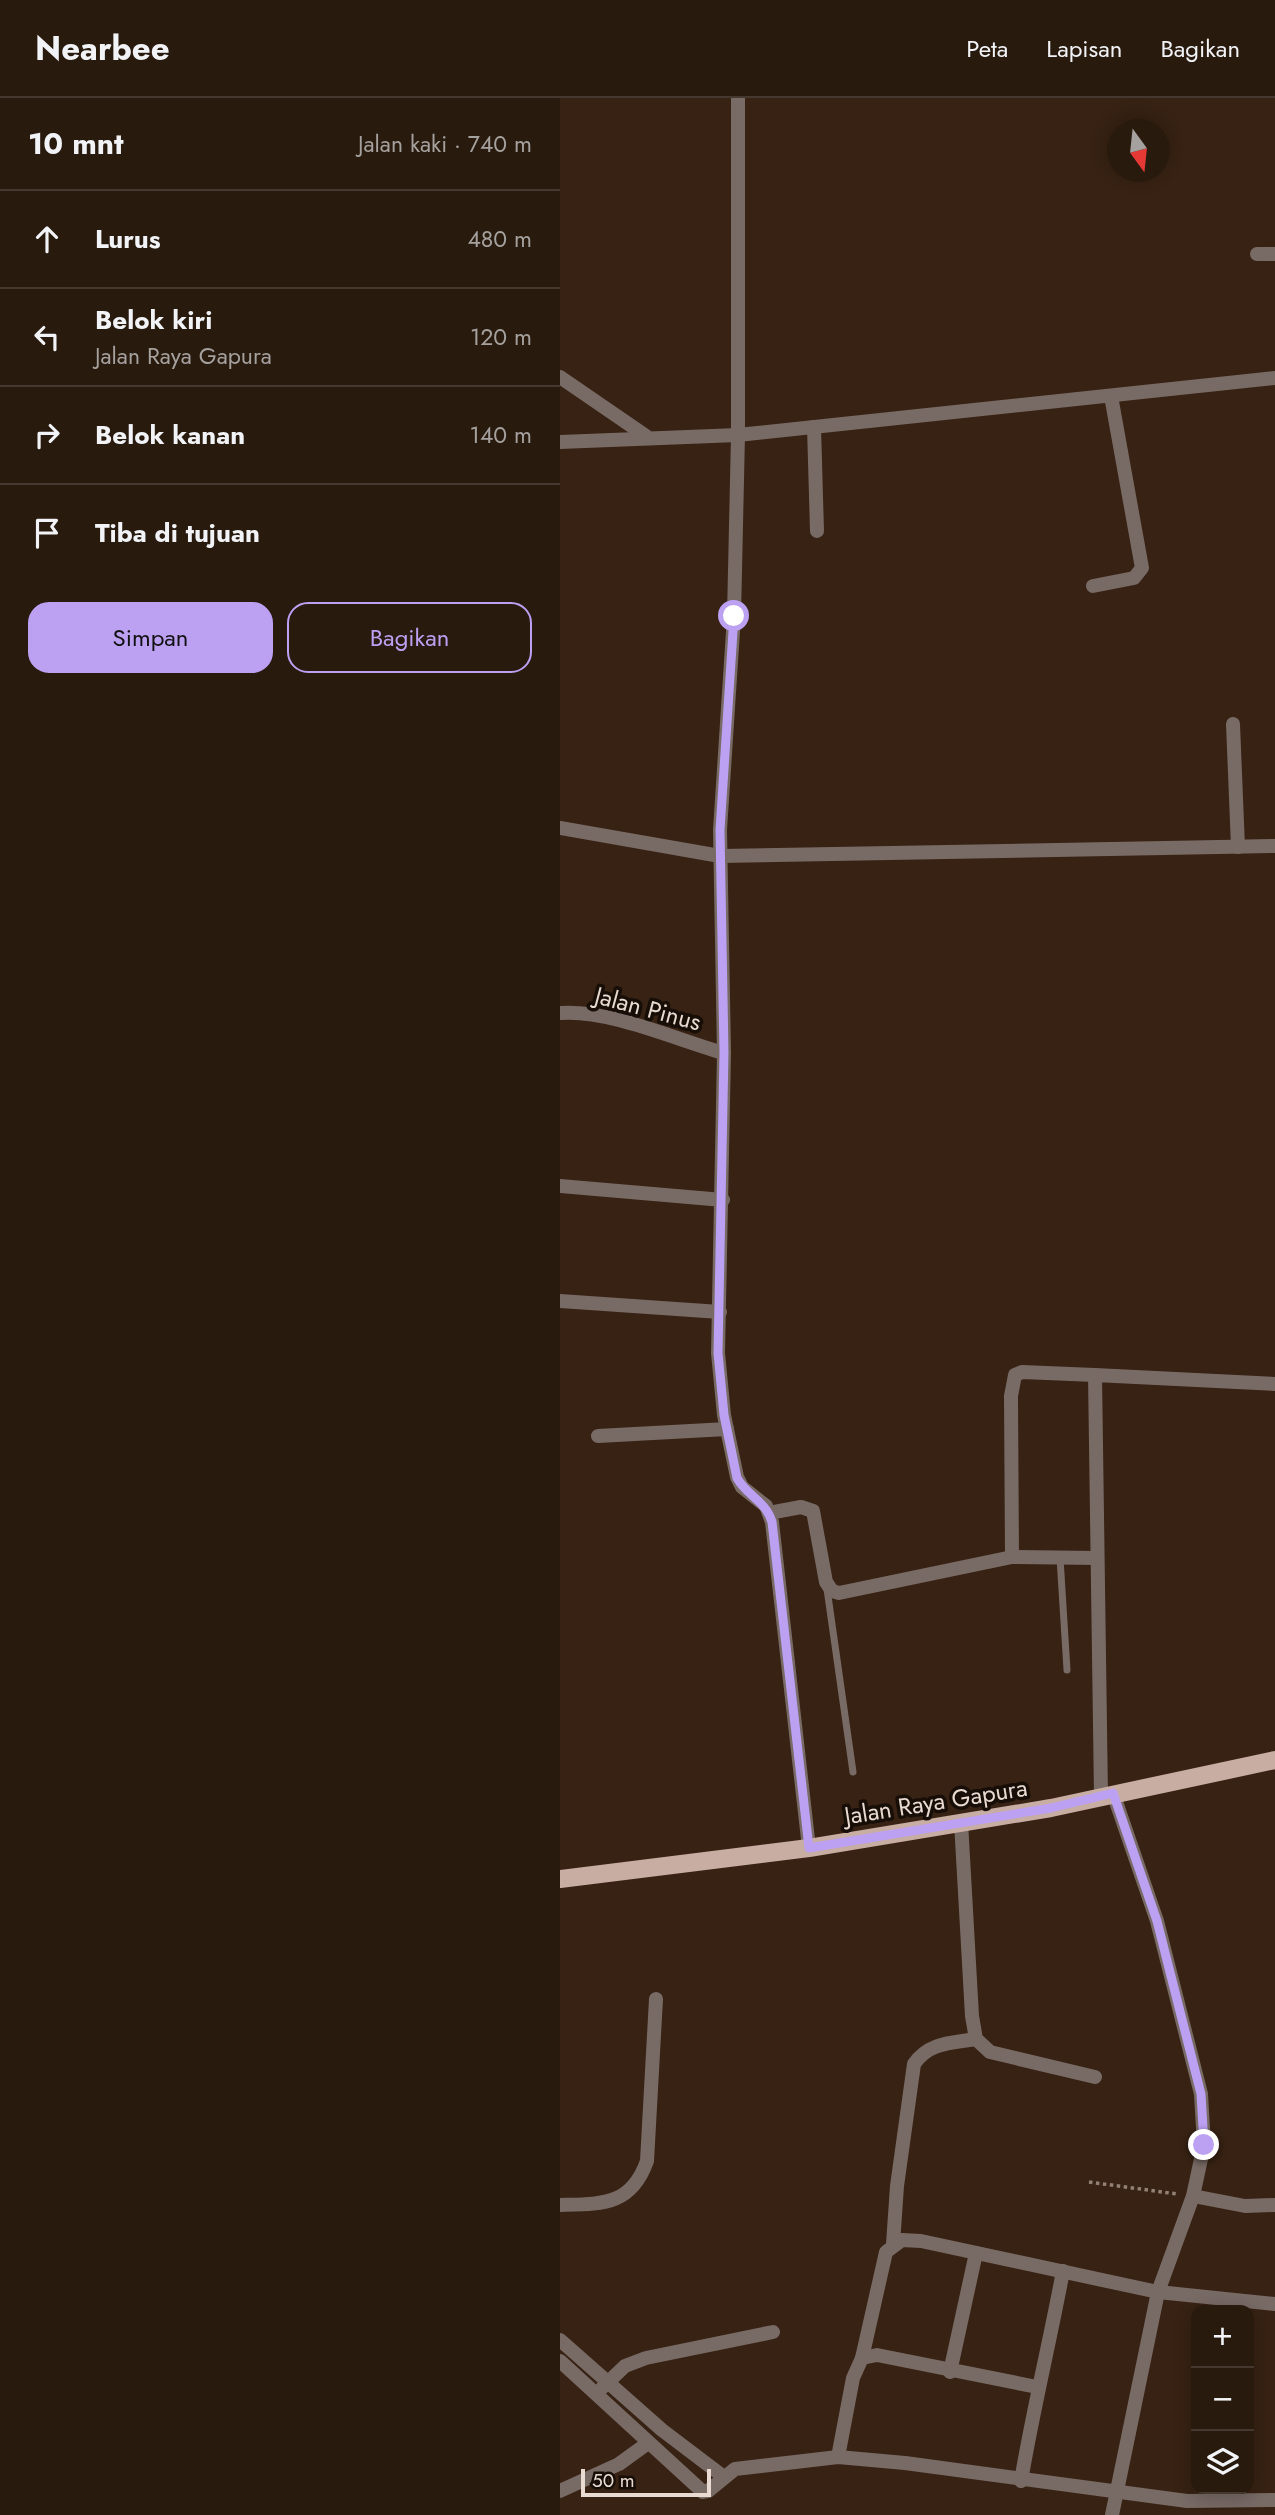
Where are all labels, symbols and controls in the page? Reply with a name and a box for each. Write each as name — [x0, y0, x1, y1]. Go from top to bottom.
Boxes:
text: Nearbee — [35, 25, 170, 72]
text: Peta — [966, 31, 1008, 66]
text: Lapisan — [1046, 31, 1122, 66]
text: Bagikan — [1160, 31, 1240, 66]
north arrow — [1107, 119, 1170, 182]
text: 10 mnt — [28, 122, 124, 165]
text: Jalan kaki · 740 m — [358, 127, 532, 161]
icon: ahead — [28, 220, 66, 258]
text: Lurus — [95, 220, 161, 258]
text: 480 m — [467, 222, 532, 256]
text: Belok kiri — [95, 301, 212, 339]
icon: left — [28, 318, 66, 356]
text: 120 m — [470, 320, 532, 354]
text: Jalan Raya Gapura — [95, 339, 272, 373]
icon: right — [28, 416, 66, 454]
text: Belok kanan — [95, 416, 245, 454]
text: 140 m — [470, 418, 532, 452]
icon: arrive — [28, 514, 66, 552]
text: Tiba di tujuan — [95, 514, 260, 552]
route start — [718, 600, 749, 631]
button: Simpan — [28, 602, 273, 673]
button: Bagikan — [287, 602, 532, 673]
street label: Jalan Pinus — [588, 977, 705, 1039]
street label: Jalan Raya Gapura — [839, 1770, 1030, 1834]
route end — [1188, 2129, 1219, 2160]
map controls — [1191, 2305, 1254, 2494]
button: + — [1191, 2305, 1254, 2368]
button: − — [1191, 2368, 1254, 2431]
button: layers — [1191, 2431, 1254, 2494]
scale bar — [581, 2466, 710, 2498]
text: 50 m — [592, 2467, 635, 2494]

